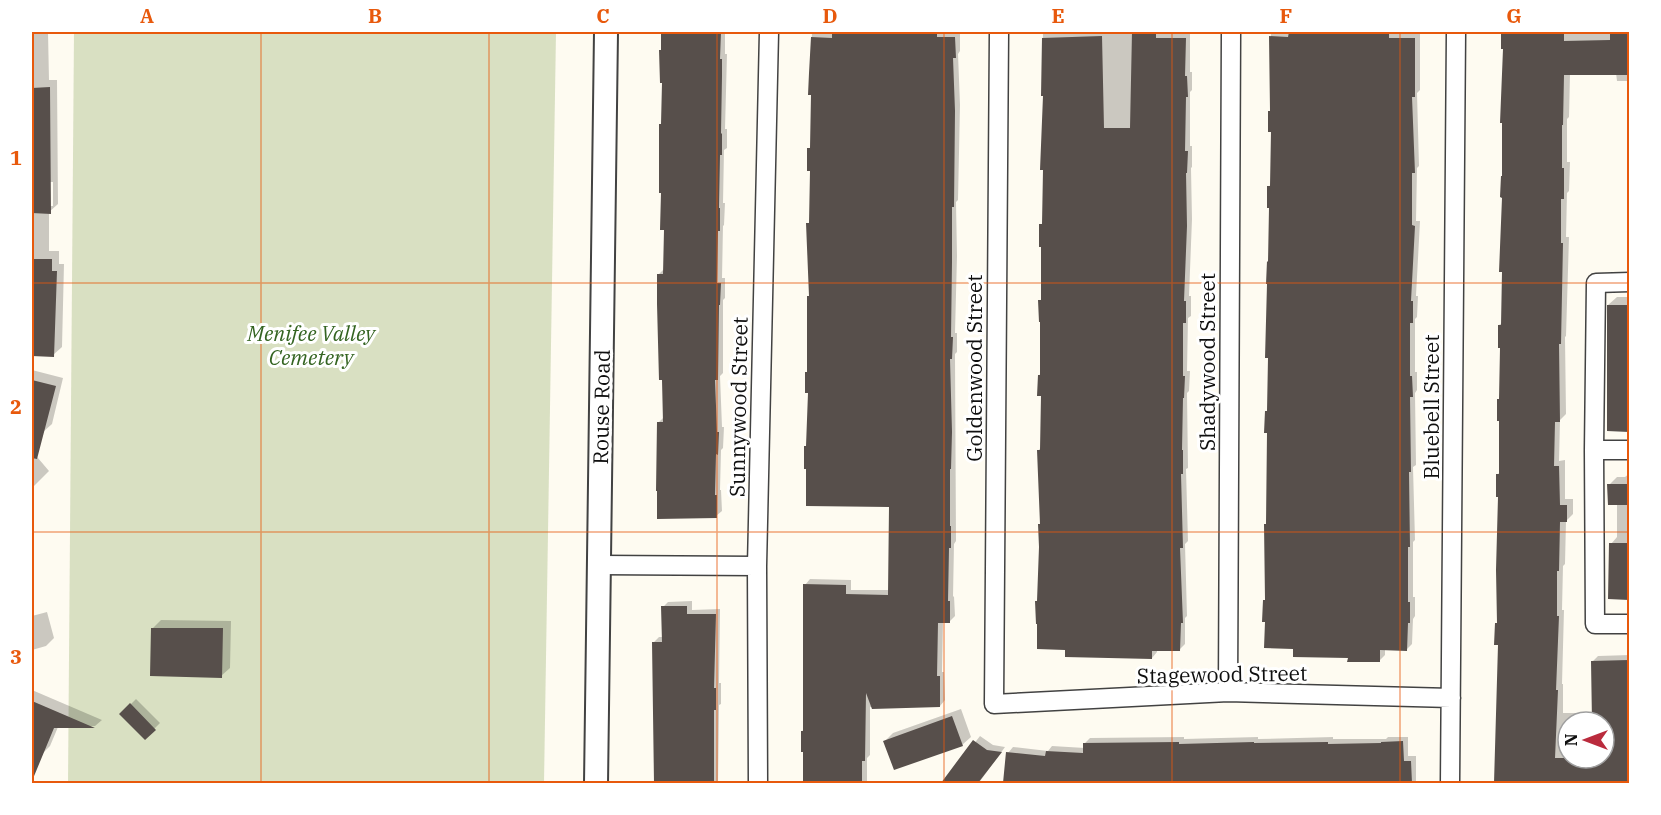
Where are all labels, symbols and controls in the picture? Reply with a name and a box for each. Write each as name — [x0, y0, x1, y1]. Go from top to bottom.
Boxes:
text: A — [140, 2, 154, 29]
text: B — [368, 2, 382, 29]
text: C — [596, 2, 610, 29]
text: D — [822, 2, 838, 29]
text: E — [1051, 2, 1065, 29]
text: F — [1280, 2, 1292, 29]
text: G — [1506, 2, 1522, 29]
text: 1 — [10, 144, 22, 171]
street label: Shadywood Street — [1193, 273, 1221, 451]
street label: Goldenwood Street — [960, 274, 988, 462]
street label: Sunnywood Street — [722, 317, 754, 497]
park label: Menifee Valley Cemetery — [246, 319, 377, 371]
street label: Bluebell Street — [1417, 334, 1445, 480]
street label: Rouse Road — [586, 349, 616, 465]
text: 2 — [10, 393, 22, 420]
text: 3 — [10, 643, 22, 670]
street label: Stagewood Street — [1136, 659, 1308, 689]
north arrow — [1556, 710, 1616, 770]
text: N — [1561, 734, 1581, 746]

